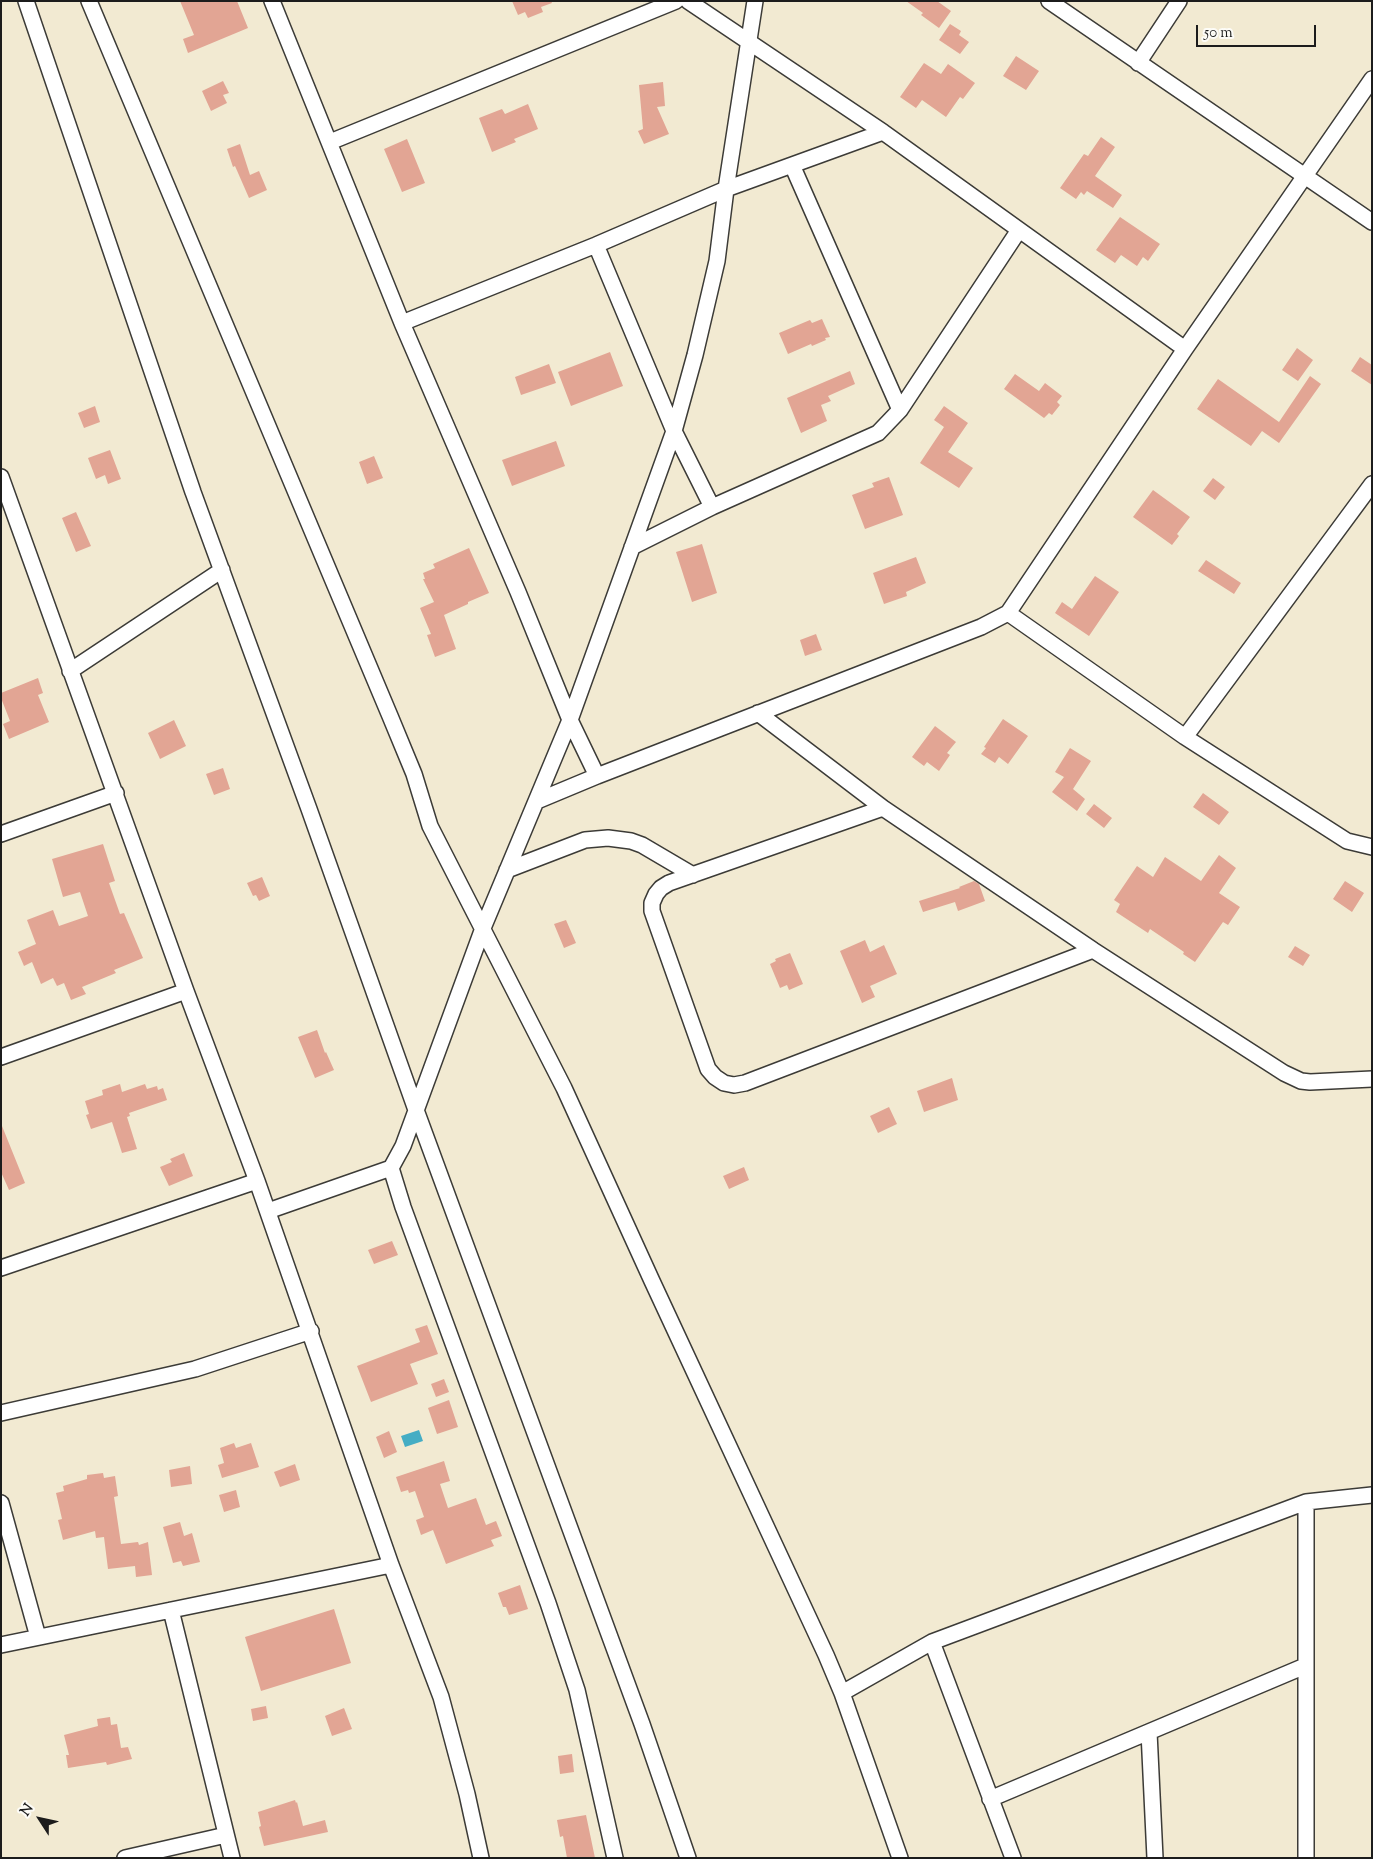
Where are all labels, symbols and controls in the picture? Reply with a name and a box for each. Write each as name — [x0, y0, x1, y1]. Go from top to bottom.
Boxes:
scale bar — [1198, 15, 1318, 47]
text: 50 m — [1204, 23, 1233, 44]
north arrow — [15, 1794, 65, 1844]
text: N — [16, 1800, 39, 1821]

